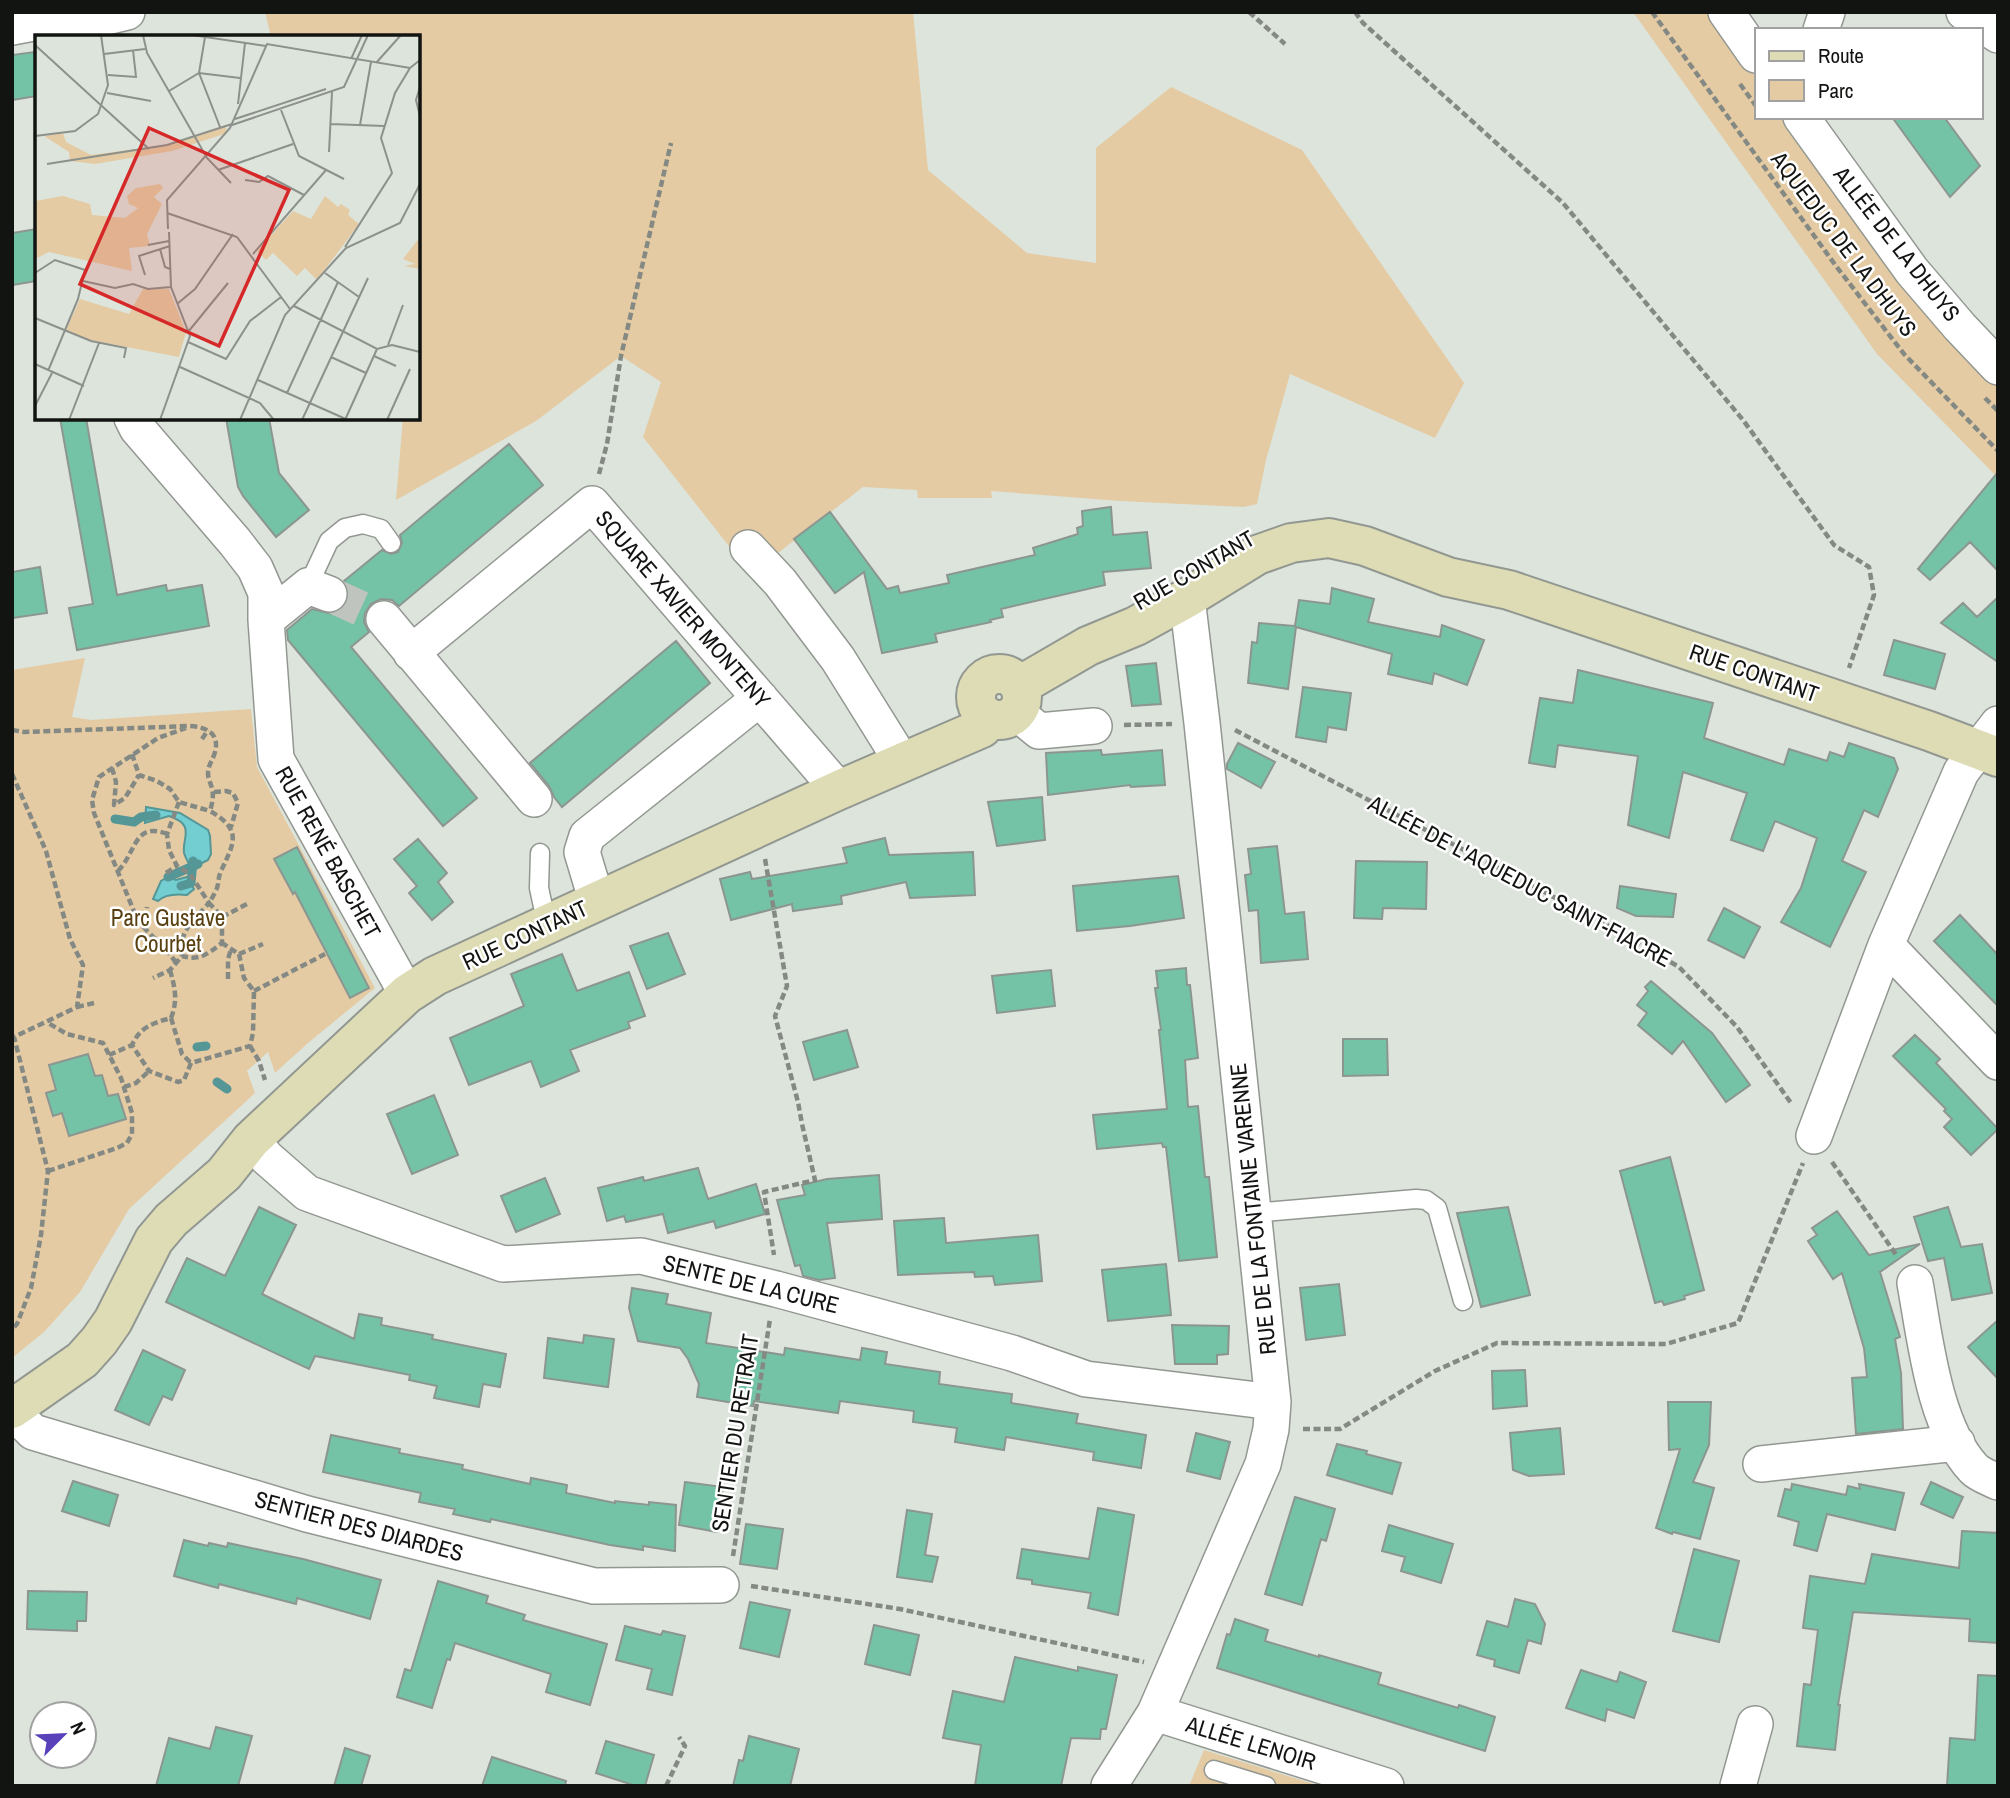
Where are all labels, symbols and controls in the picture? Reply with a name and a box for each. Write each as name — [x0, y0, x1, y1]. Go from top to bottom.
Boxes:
legend — [1755, 28, 1982, 119]
inset map — [35, 35, 420, 420]
text: Route — [1818, 41, 1864, 70]
text: Parc — [1818, 76, 1853, 105]
street label: AQUEDUC DE LA DHUYS — [1764, 144, 1924, 343]
street label: ALLÉE DE LA DHUYS — [1826, 159, 1968, 328]
street label: SQUARE XAVIER MONTENY — [589, 503, 778, 714]
street label: RUE CONTANT — [1128, 522, 1260, 617]
street label: RUE CONTANT — [1685, 636, 1823, 709]
street label: RUE RENÉ BASCHET — [268, 760, 389, 944]
street label: ALLÉE DE L'AQUEDUC SAINT-FIACRE — [1362, 787, 1677, 974]
street label: RUE CONTANT — [457, 892, 593, 977]
park label: Parc Gustave Courbet — [111, 902, 225, 959]
street label: RUE DE LA FONTAINE VARENNE — [1222, 1062, 1283, 1356]
street label: SENTE DE LA CURE — [660, 1247, 842, 1320]
street label: SENTIER DU RETRAIT — [704, 1331, 766, 1534]
street label: SENTIER DES DIARDES — [251, 1483, 467, 1568]
north arrow — [28, 1700, 98, 1770]
street label: ALLÉE LENOIR — [1181, 1708, 1320, 1777]
text: N — [64, 1718, 93, 1739]

